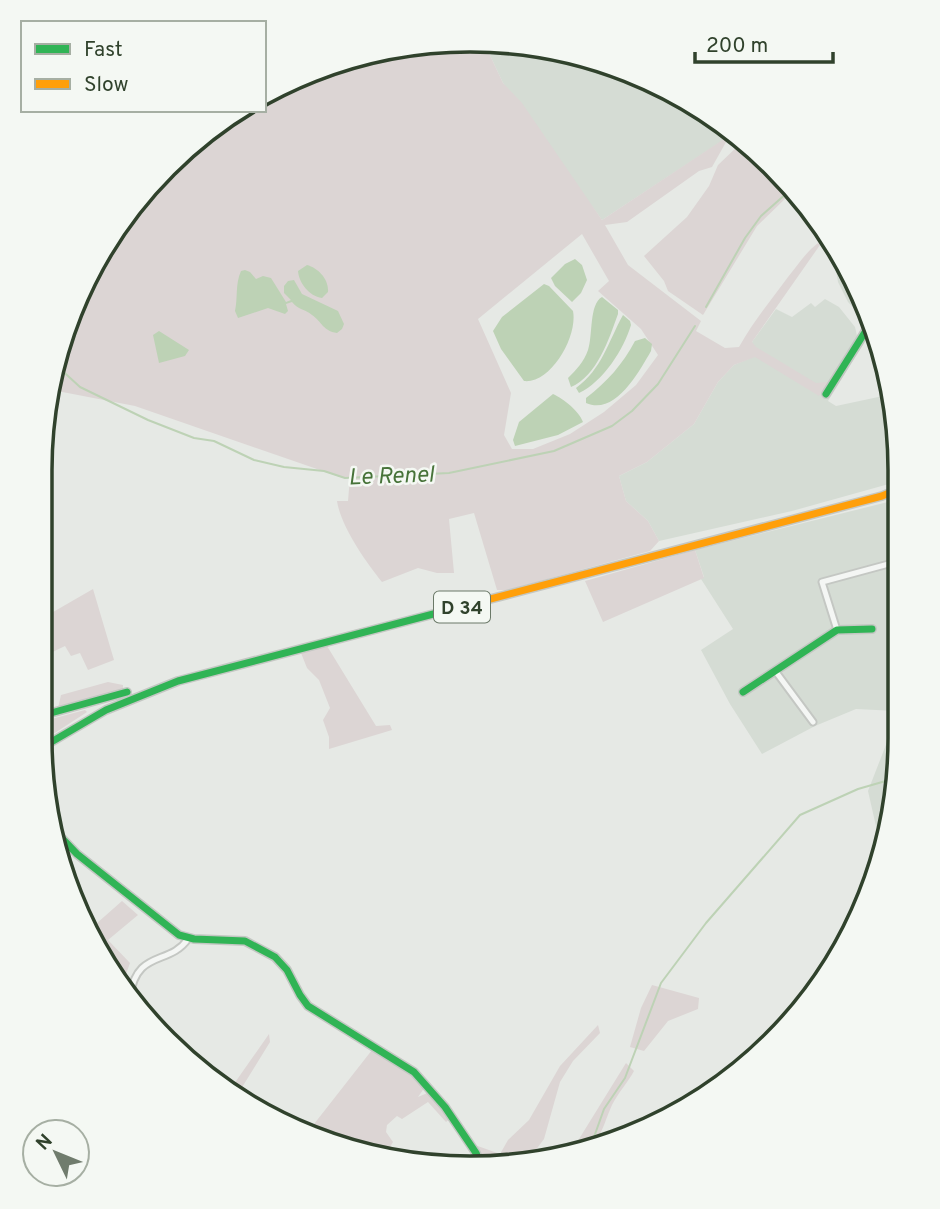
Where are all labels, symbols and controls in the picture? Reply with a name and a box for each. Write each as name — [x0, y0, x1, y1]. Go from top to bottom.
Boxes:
legend — [21, 21, 266, 112]
scale bar — [695, 21, 833, 65]
text: 200 m — [706, 33, 768, 60]
text: Fast — [84, 37, 123, 64]
text: Slow — [84, 72, 129, 99]
water label: Le Renel — [348, 461, 436, 493]
road number: D 34 — [434, 592, 490, 622]
north arrow — [21, 1118, 91, 1188]
text: N — [32, 1130, 58, 1156]

